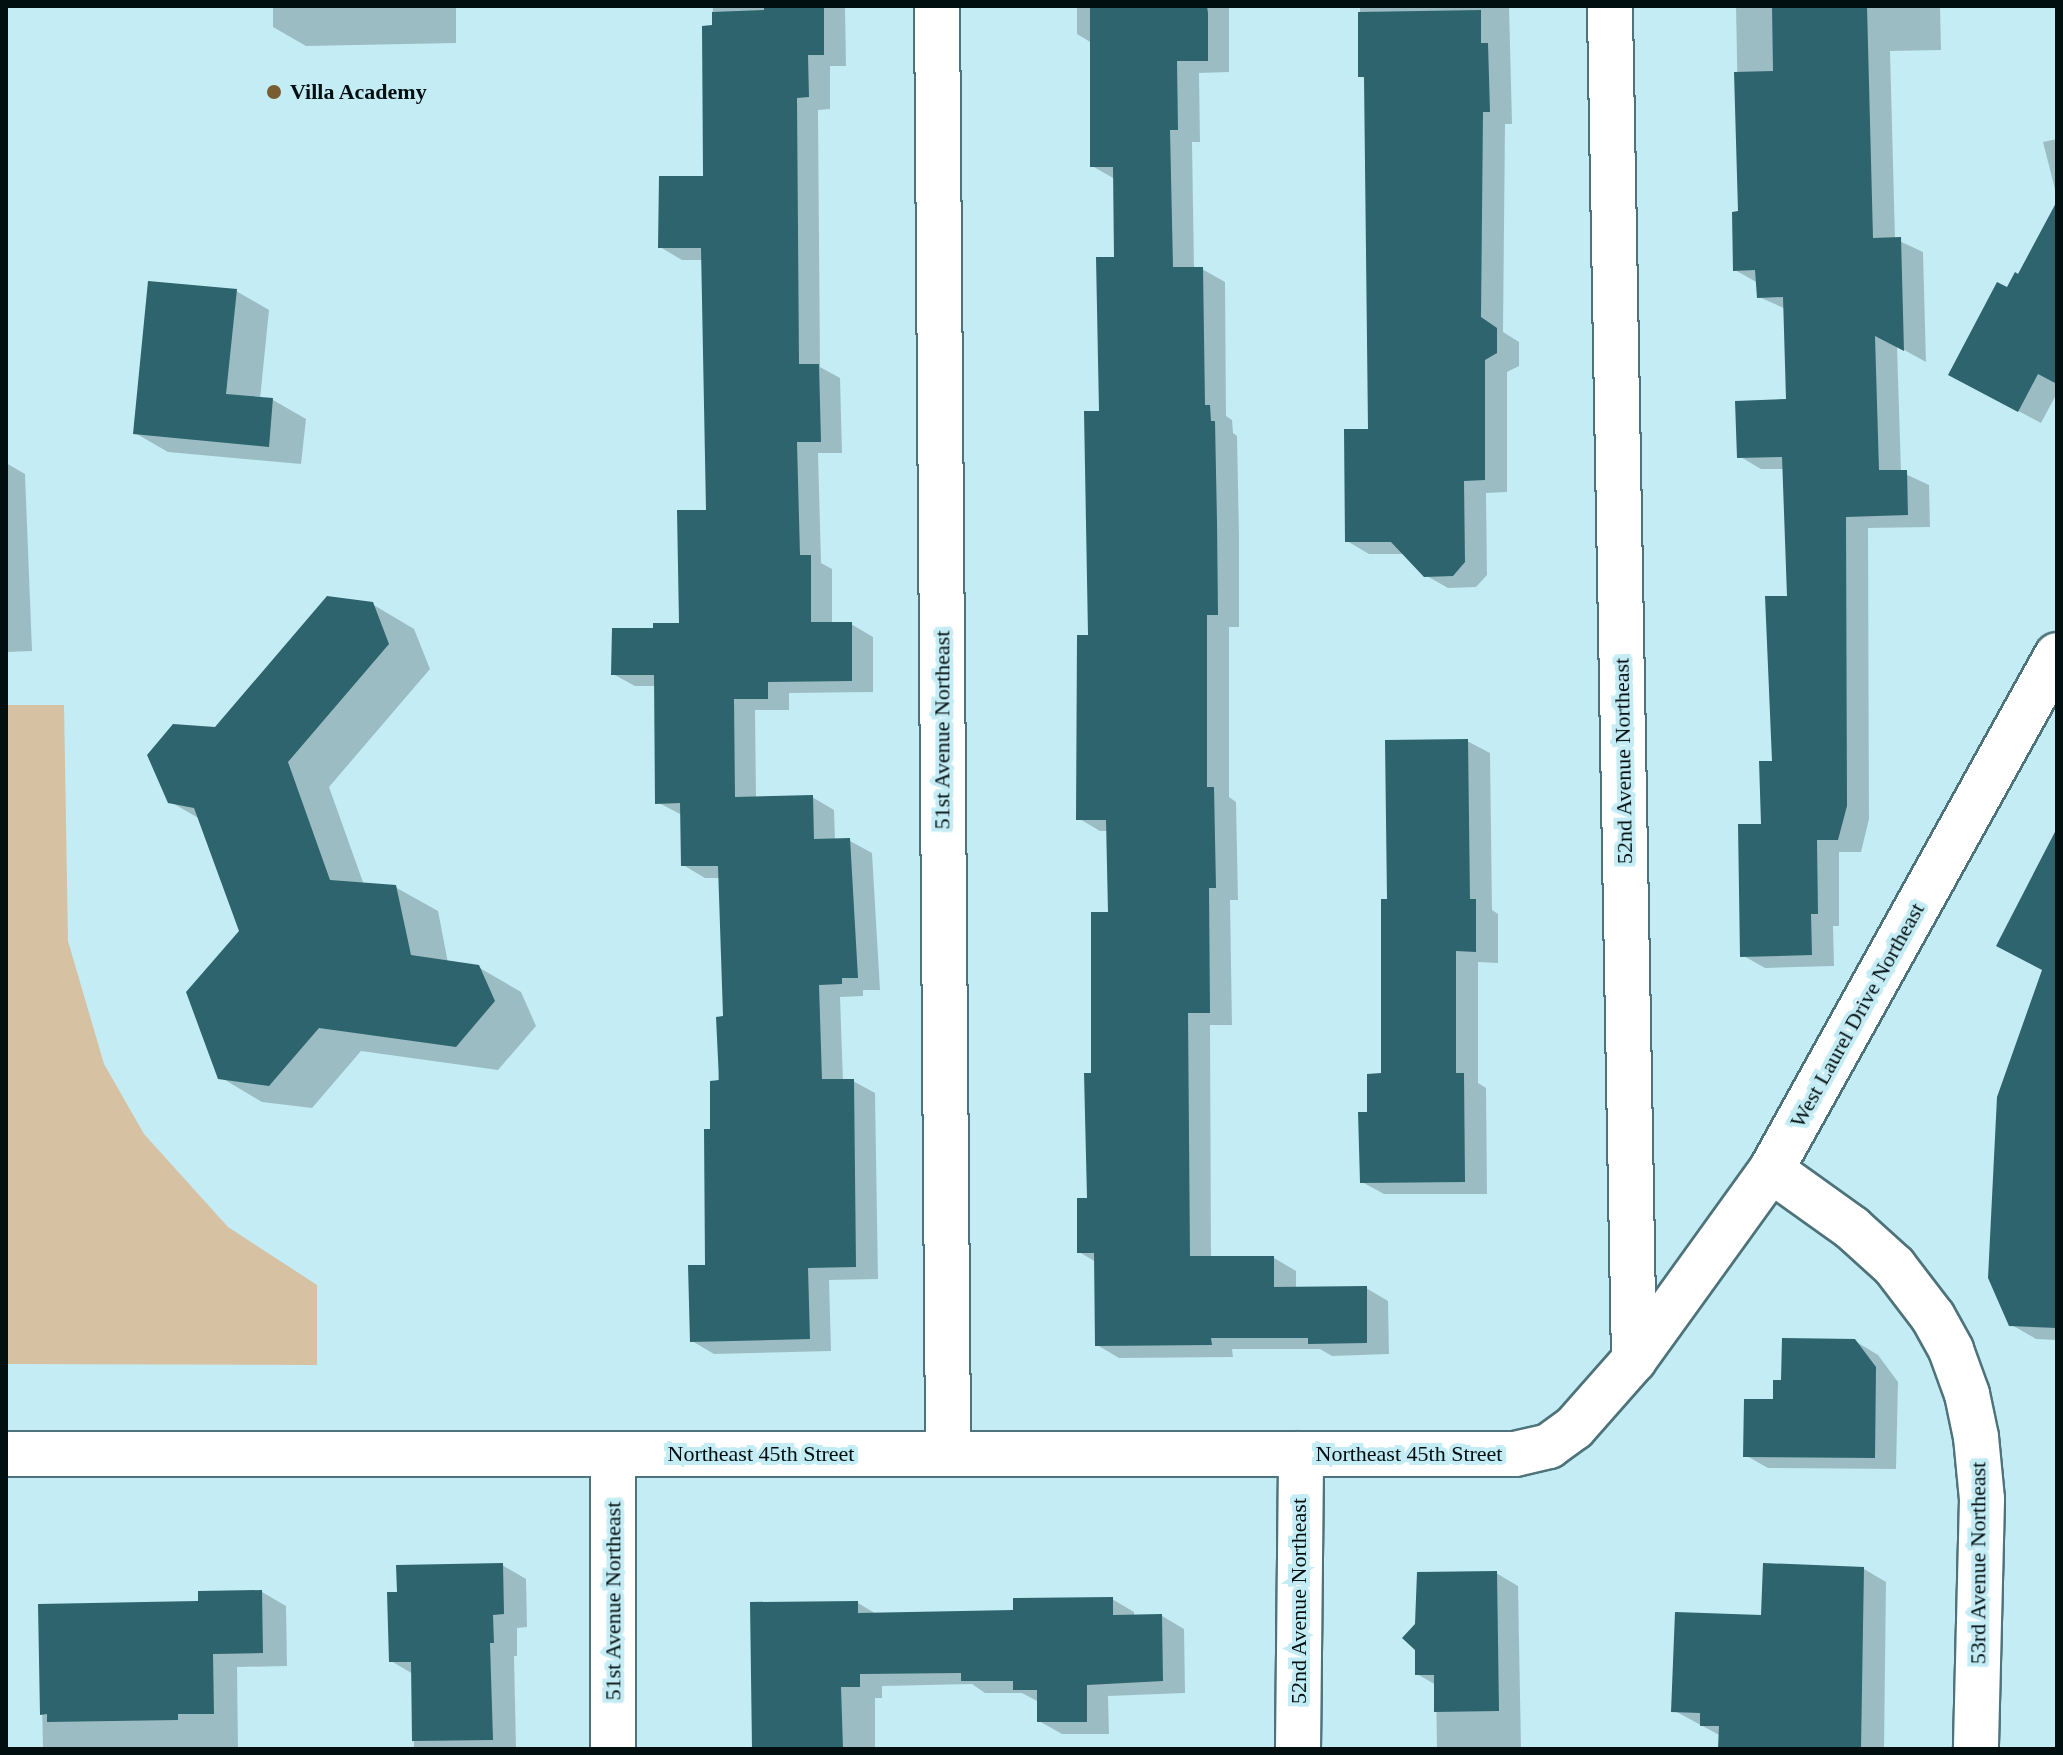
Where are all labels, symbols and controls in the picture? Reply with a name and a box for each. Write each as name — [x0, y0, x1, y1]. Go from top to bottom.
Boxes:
place label: Villa Academy — [290, 79, 428, 105]
marker: Villa Academy — [265, 83, 283, 101]
street label: 51st Avenue Northeast — [929, 630, 955, 830]
street label: 52nd Avenue Northeast — [1608, 657, 1638, 865]
street label: West Laurel Drive Northeast — [1784, 898, 1930, 1132]
street label: Northeast 45th Street — [668, 1441, 854, 1467]
street label: Northeast 45th Street — [1316, 1441, 1502, 1467]
street label: 53rd Avenue Northeast — [1965, 1461, 1991, 1665]
street label: 52nd Avenue Northeast — [1286, 1497, 1312, 1705]
street label: 51st Avenue Northeast — [600, 1501, 626, 1701]

